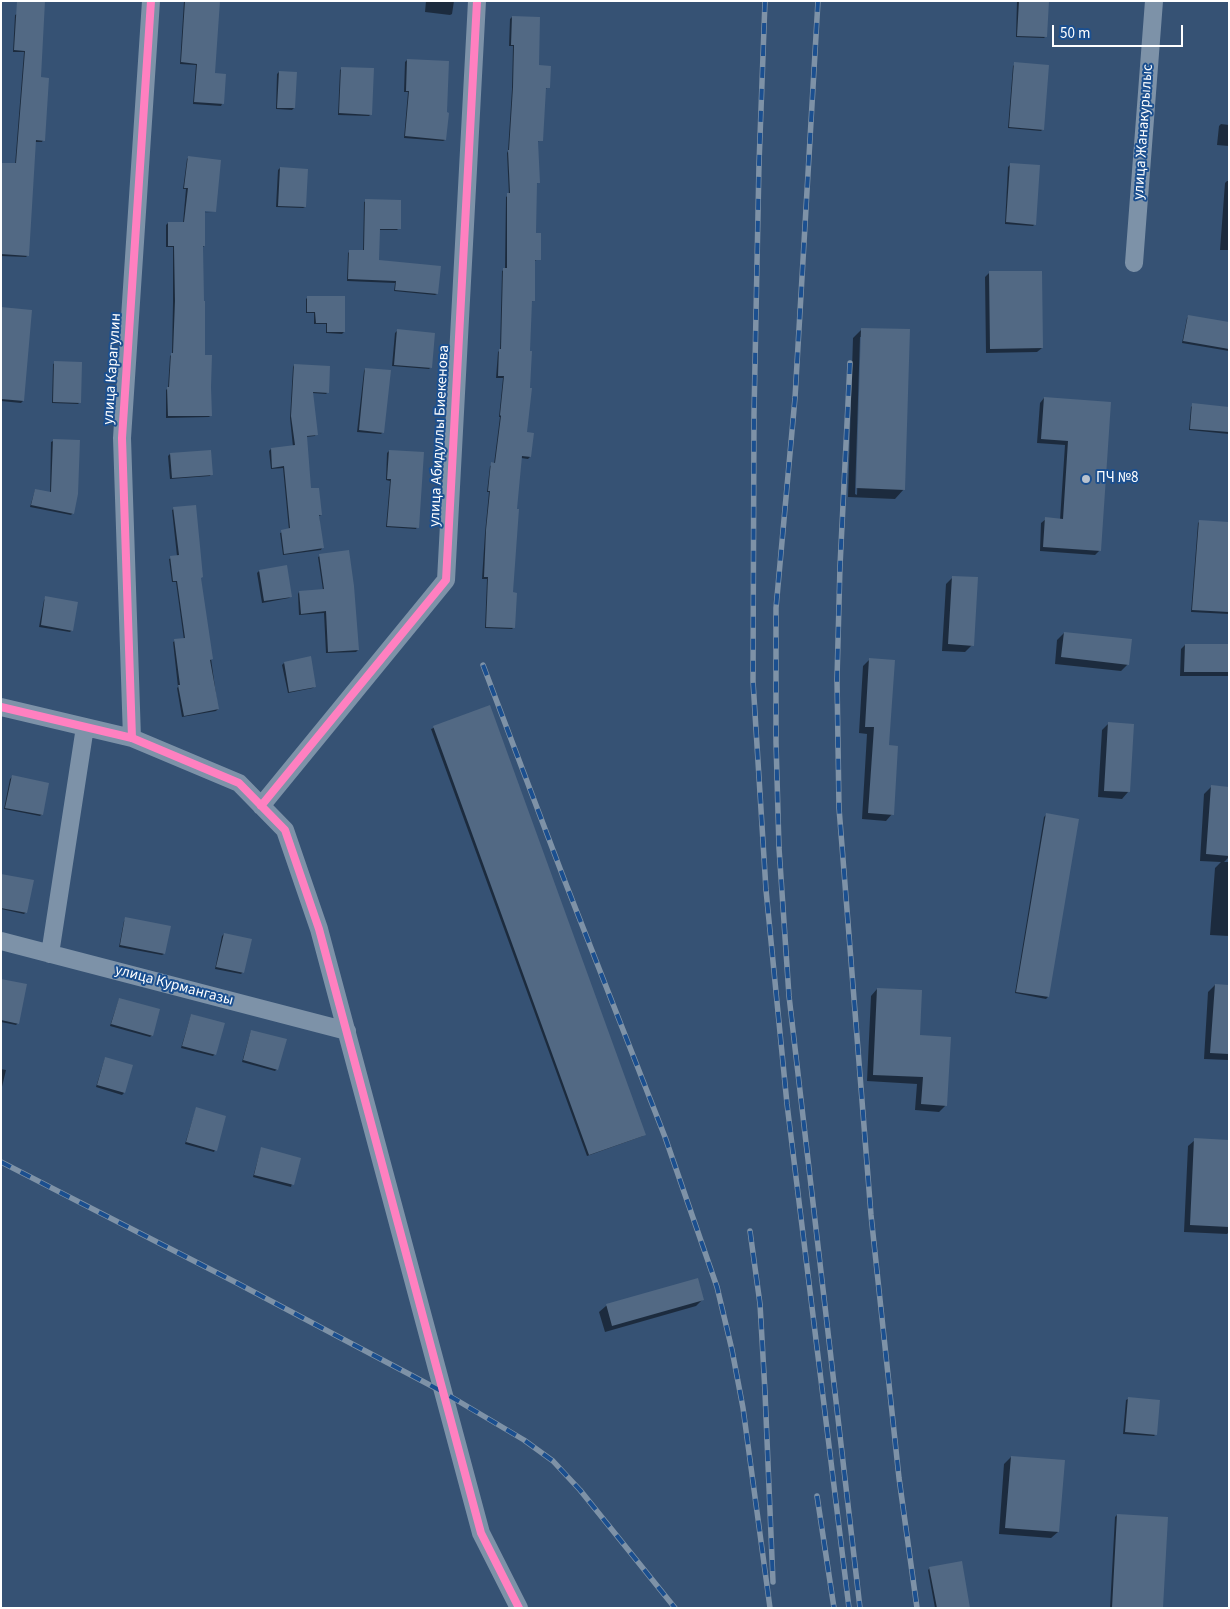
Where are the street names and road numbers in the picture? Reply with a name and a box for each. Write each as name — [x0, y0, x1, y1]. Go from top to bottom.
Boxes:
street label: улица Жанакурылыс — [1130, 64, 1158, 200]
street label: улица Карагулин — [100, 312, 126, 426]
street label: улица Абидуллы Биекенова — [426, 345, 454, 527]
street label: улица Курмангазы — [113, 962, 235, 1010]

